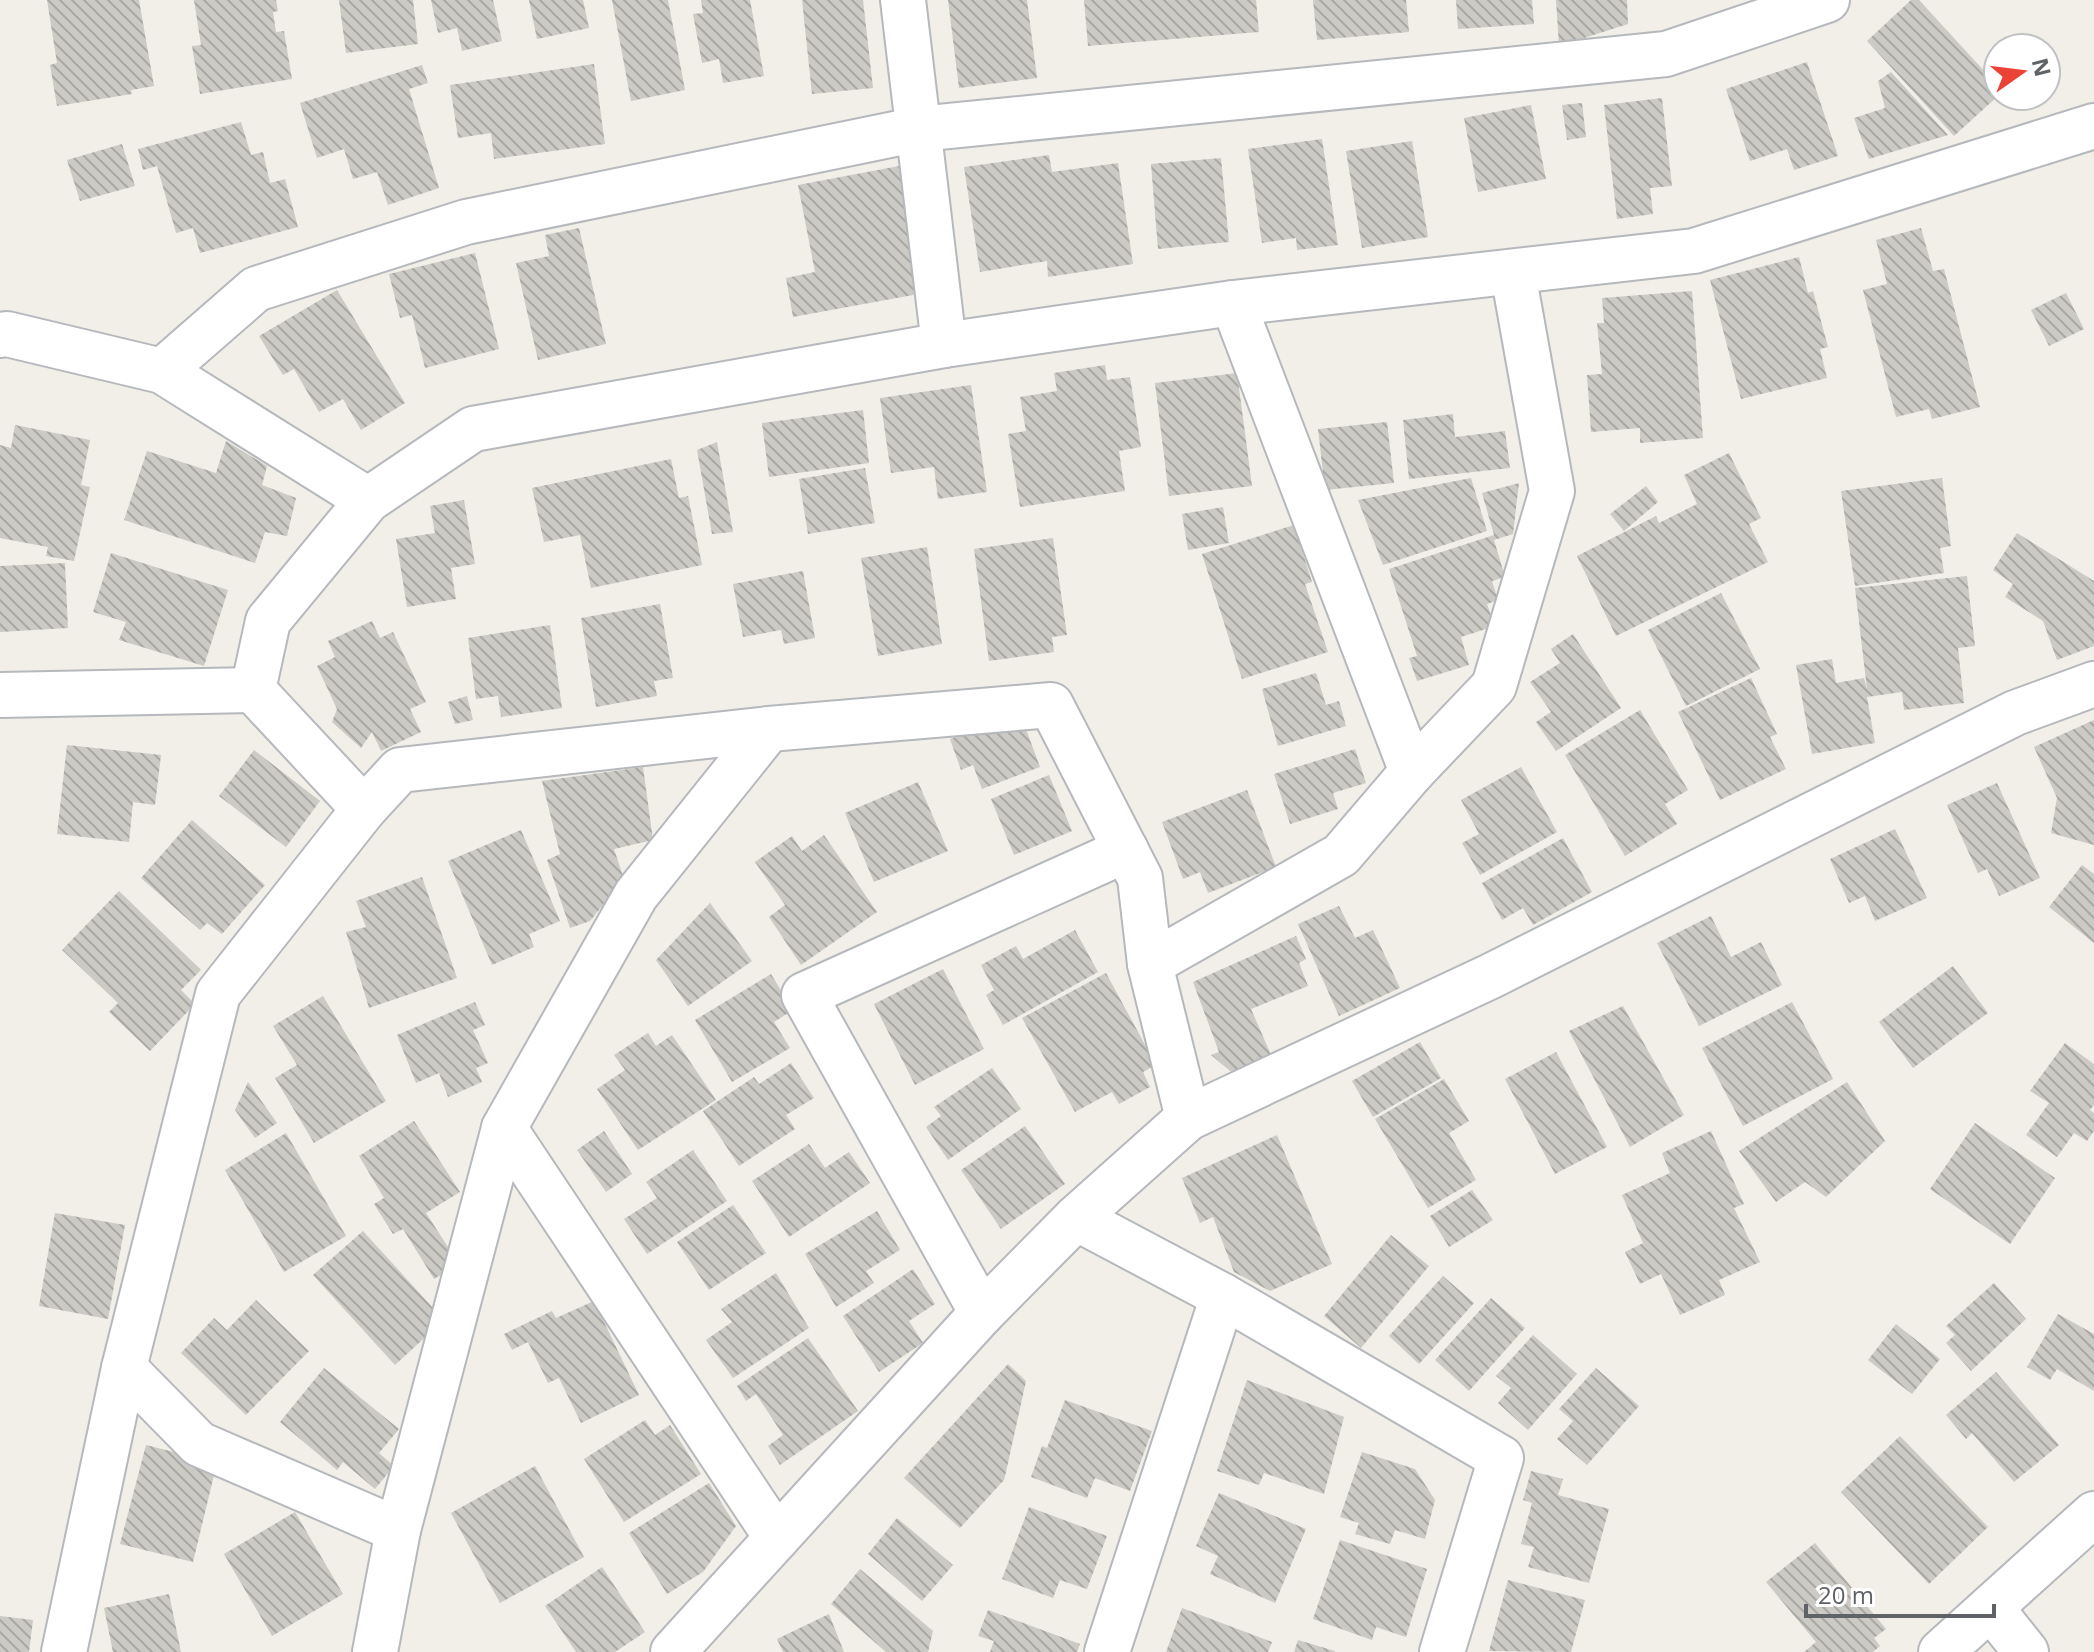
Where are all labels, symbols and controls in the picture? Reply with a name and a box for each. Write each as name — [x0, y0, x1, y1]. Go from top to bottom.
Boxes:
north arrow — [1982, 32, 2062, 112]
text: N — [2026, 55, 2059, 79]
scale bar — [1806, 1568, 1994, 1618]
text: 20 m — [1818, 1578, 1874, 1611]

